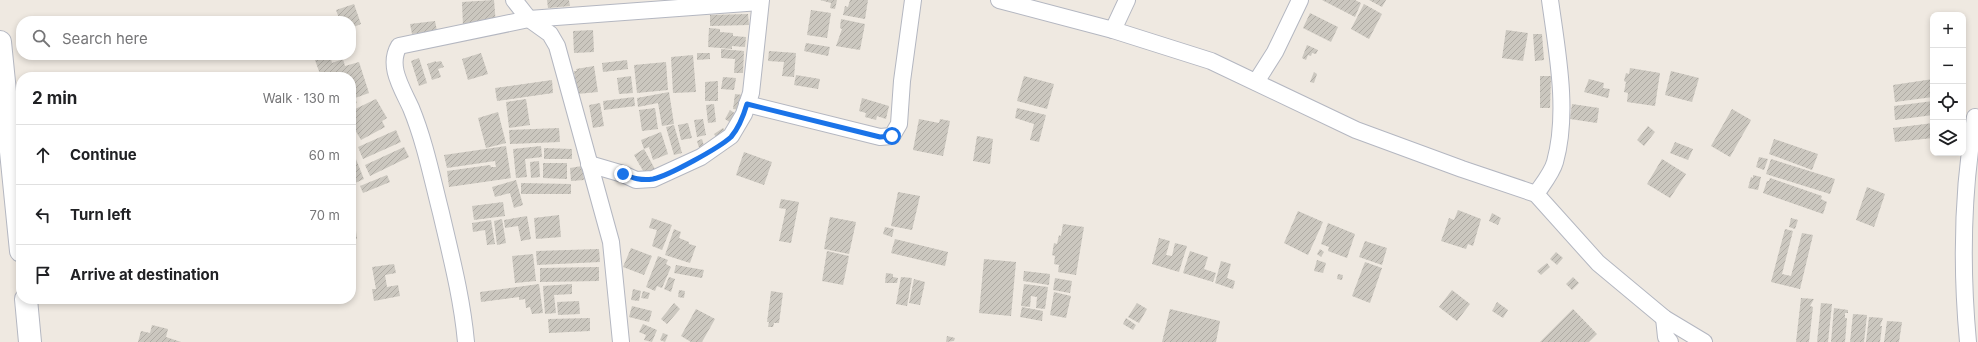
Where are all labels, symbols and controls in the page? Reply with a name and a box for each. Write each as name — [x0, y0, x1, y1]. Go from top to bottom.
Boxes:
map controls — [1930, 12, 1966, 156]
button: + — [1930, 12, 1966, 48]
search box — [16, 16, 356, 60]
icon: search — [30, 27, 52, 49]
text: Search here — [62, 29, 148, 48]
button: − — [1930, 48, 1966, 84]
button: locate — [1930, 84, 1966, 120]
text: 2 min — [32, 88, 77, 108]
text: Walk · 130 m — [263, 90, 340, 106]
button: layers — [1930, 120, 1966, 156]
route start — [883, 127, 901, 145]
icon: ahead — [32, 144, 54, 166]
text: Continue — [70, 145, 137, 164]
text: 60 m — [309, 147, 340, 163]
route end — [614, 165, 632, 183]
icon: left — [32, 204, 54, 226]
text: Turn left — [70, 205, 131, 224]
text: 70 m — [310, 207, 340, 223]
icon: arrive — [32, 264, 54, 286]
text: Arrive at destination — [70, 265, 219, 284]

